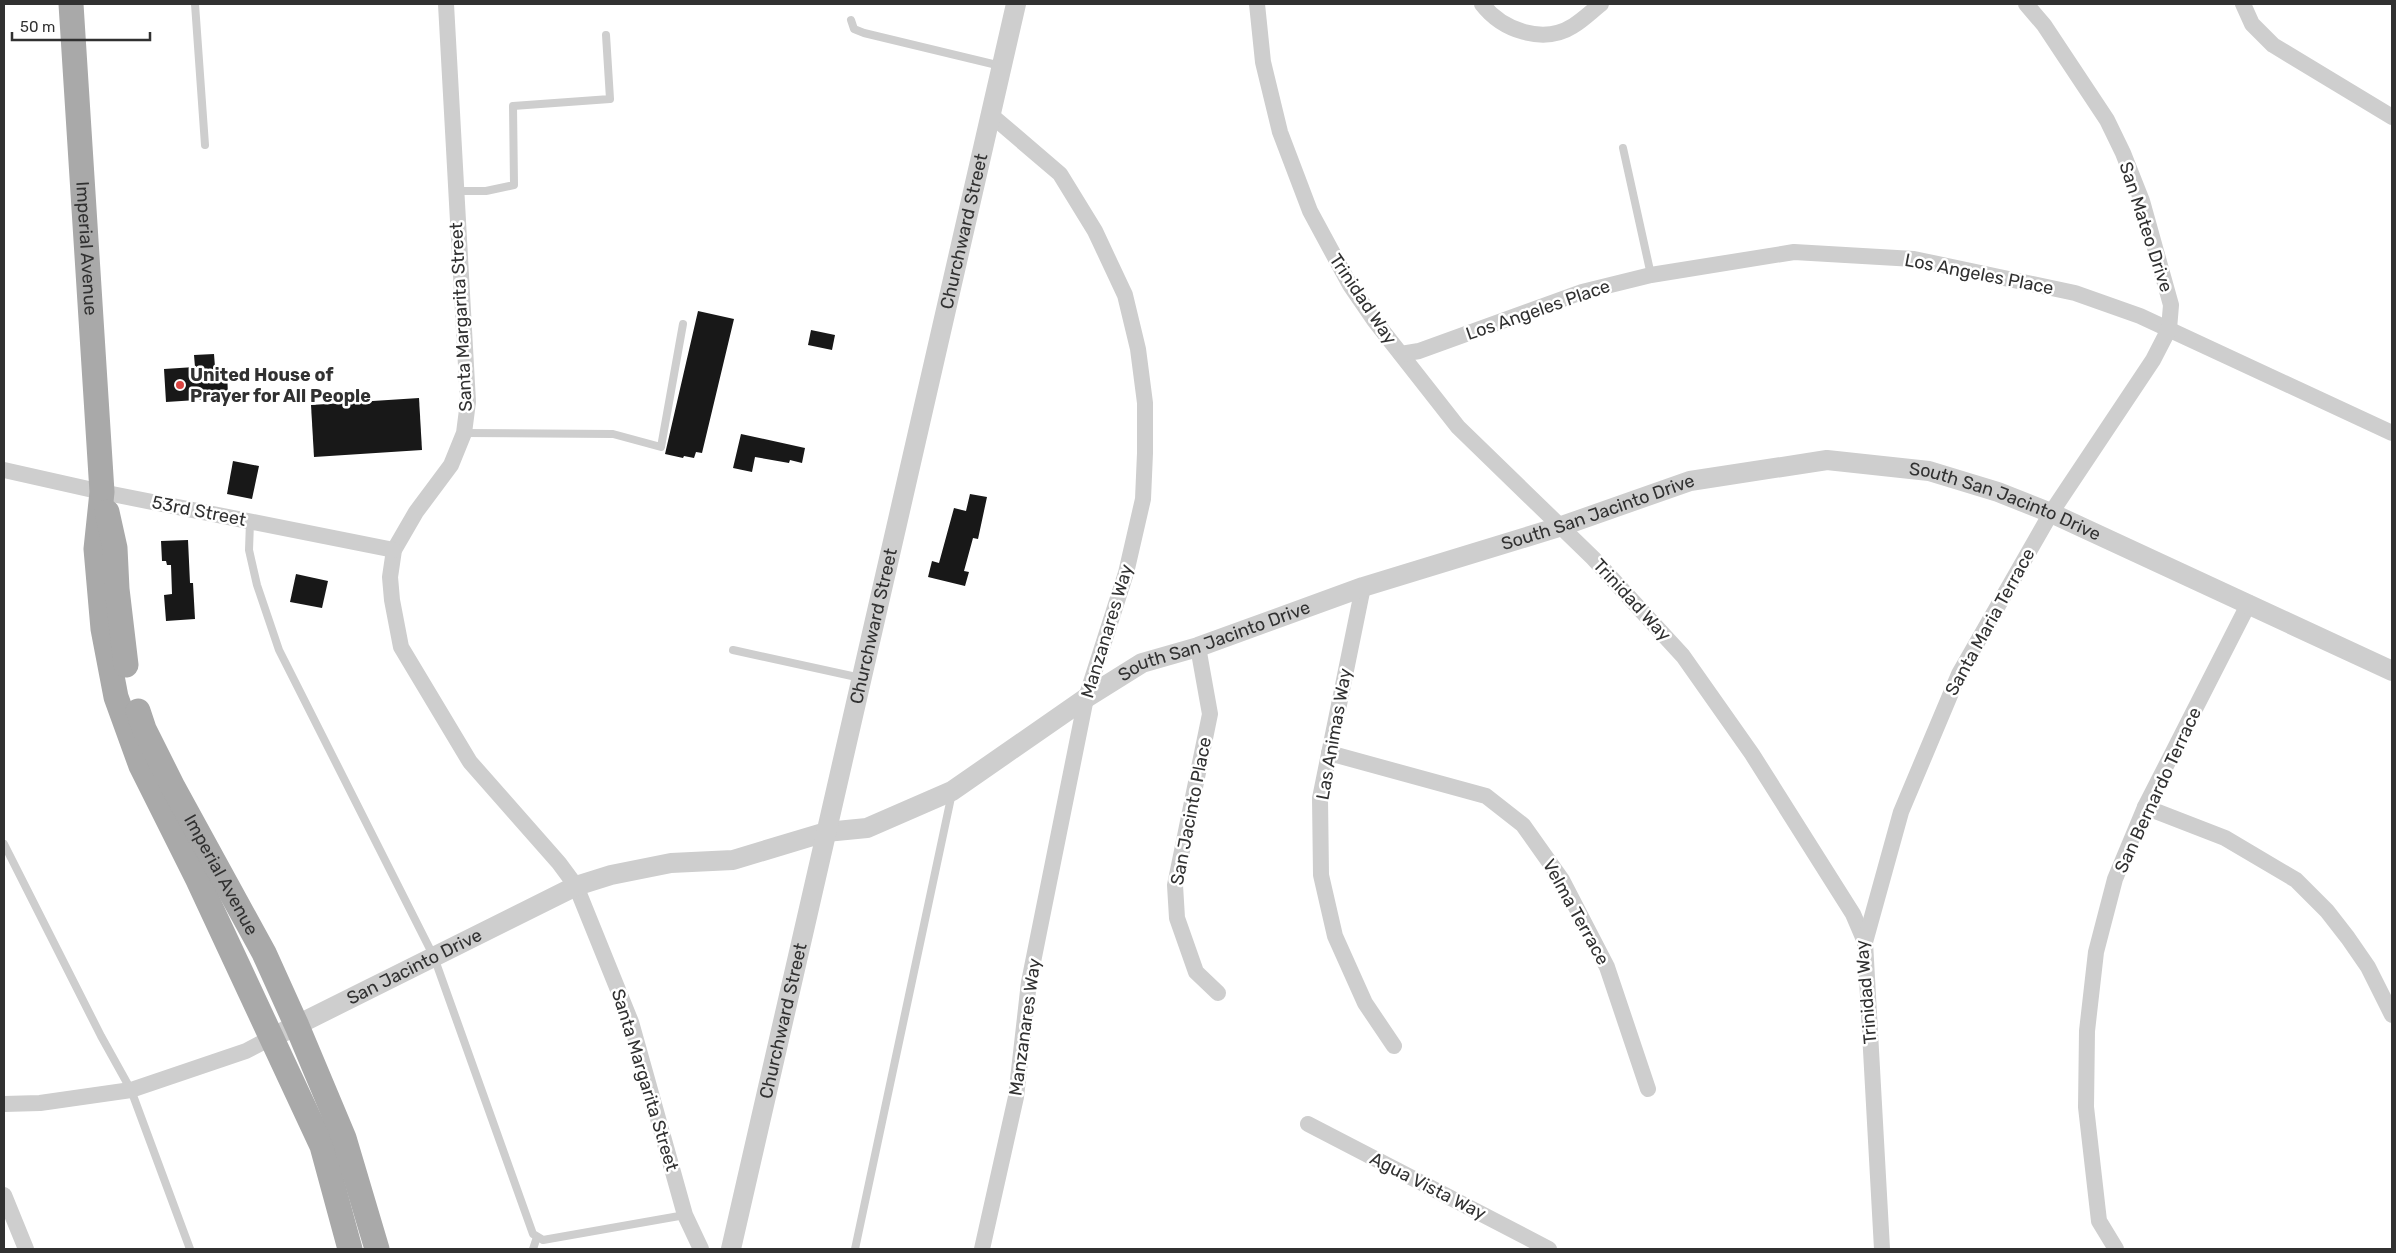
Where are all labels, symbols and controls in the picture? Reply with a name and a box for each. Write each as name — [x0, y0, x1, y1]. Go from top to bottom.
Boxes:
scale bar — [12, 10, 150, 42]
text: 50 m — [20, 18, 55, 36]
street label: Churchward Street — [935, 151, 992, 311]
street label: San Mateo Drive — [2115, 159, 2177, 295]
street label: Imperial Avenue — [71, 181, 102, 316]
street label: Santa Margarita Street — [445, 222, 477, 412]
street label: Trinidad Way — [1325, 249, 1401, 349]
street label: Los Angeles Place — [1903, 249, 2055, 299]
street label: Los Angeles Place — [1463, 275, 1613, 345]
place label: United House of Prayer for All People — [190, 364, 371, 407]
marker: United House of Prayer for All People — [174, 379, 186, 391]
street label: South San Jacinto Drive — [1908, 458, 2104, 546]
street label: South San Jacinto Drive — [1499, 469, 1698, 555]
street label: 53rd Street — [150, 491, 248, 531]
street label: Santa Maria Terrace — [1940, 545, 2040, 699]
street label: Churchward Street — [845, 546, 902, 706]
street label: Trinidad Way — [1588, 554, 1676, 646]
street label: Manzanares Way — [1076, 561, 1138, 701]
street label: South San Jacinto Drive — [1114, 596, 1313, 686]
street label: Las Animas Way — [1312, 666, 1356, 802]
street label: San Bernardo Terrace — [2110, 704, 2206, 876]
street label: San Jacinto Place — [1166, 735, 1216, 887]
street label: Imperial Avenue — [179, 811, 263, 939]
street label: Velma Terrace — [1538, 855, 1614, 969]
street label: San Jacinto Drive — [343, 924, 486, 1009]
street label: Trinidad Way — [1850, 939, 1882, 1045]
street label: Churchward Street — [755, 941, 812, 1101]
street label: Manzanares Way — [1004, 957, 1046, 1097]
street label: Santa Margarita Street — [607, 986, 683, 1174]
street label: Agua Vista Way — [1366, 1147, 1490, 1225]

